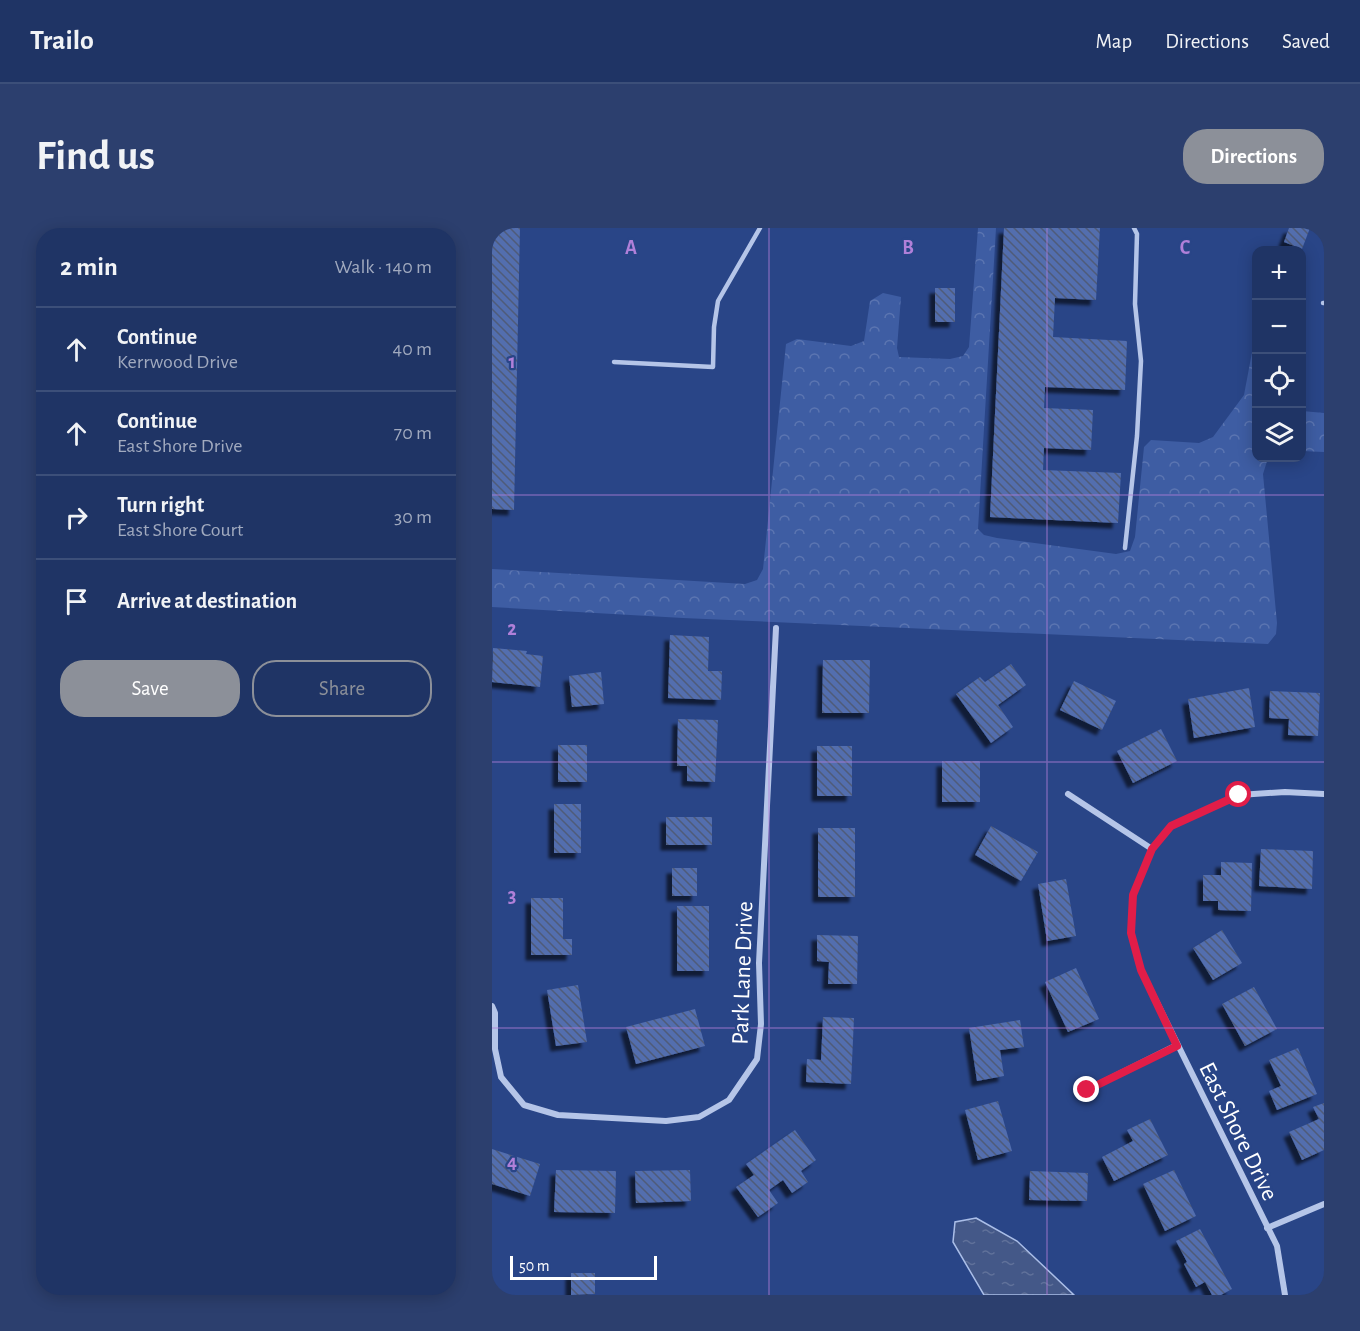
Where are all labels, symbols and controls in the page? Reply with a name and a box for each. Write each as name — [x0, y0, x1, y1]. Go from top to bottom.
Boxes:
text: Trailo — [30, 27, 94, 55]
text: Map — [1096, 31, 1132, 52]
text: Directions — [1165, 31, 1249, 52]
text: Saved — [1282, 31, 1330, 52]
button: Directions — [1183, 129, 1324, 184]
text: Find us — [36, 135, 155, 177]
text: A — [625, 238, 637, 258]
text: B — [902, 238, 914, 258]
text: C — [1180, 238, 1191, 258]
map controls — [1252, 246, 1306, 462]
button: + — [1252, 246, 1306, 300]
text: 2 min — [60, 254, 118, 280]
text: Walk · 140 m — [334, 257, 432, 277]
button: − — [1252, 300, 1306, 354]
text: Continue — [117, 326, 197, 348]
icon: ahead — [60, 333, 93, 366]
text: 40 m — [393, 339, 432, 359]
text: Kerrwood Drive — [117, 352, 238, 372]
text: 1 — [508, 352, 516, 372]
button: locate — [1252, 354, 1306, 408]
button: layers — [1252, 408, 1306, 462]
text: Continue — [117, 410, 197, 432]
icon: ahead — [60, 417, 93, 450]
text: 70 m — [394, 423, 432, 443]
text: East Shore Drive — [117, 436, 242, 456]
text: Turn right — [117, 494, 204, 516]
icon: right — [60, 501, 93, 534]
text: 30 m — [394, 507, 432, 527]
text: East Shore Court — [117, 520, 243, 540]
icon: arrive — [60, 585, 93, 618]
text: Arrive at destination — [117, 590, 297, 612]
text: 2 — [507, 619, 517, 639]
button: Save — [60, 660, 240, 717]
button: Share — [252, 660, 432, 717]
route start — [1225, 781, 1251, 807]
text: 3 — [508, 886, 516, 906]
street label: Park Lane Drive — [729, 901, 757, 1045]
street label: East Shore Drive — [1194, 1059, 1282, 1204]
route end — [1073, 1076, 1099, 1102]
text: 4 — [507, 1152, 517, 1172]
scale bar — [510, 1253, 657, 1280]
text: 50 m — [519, 1258, 550, 1274]

